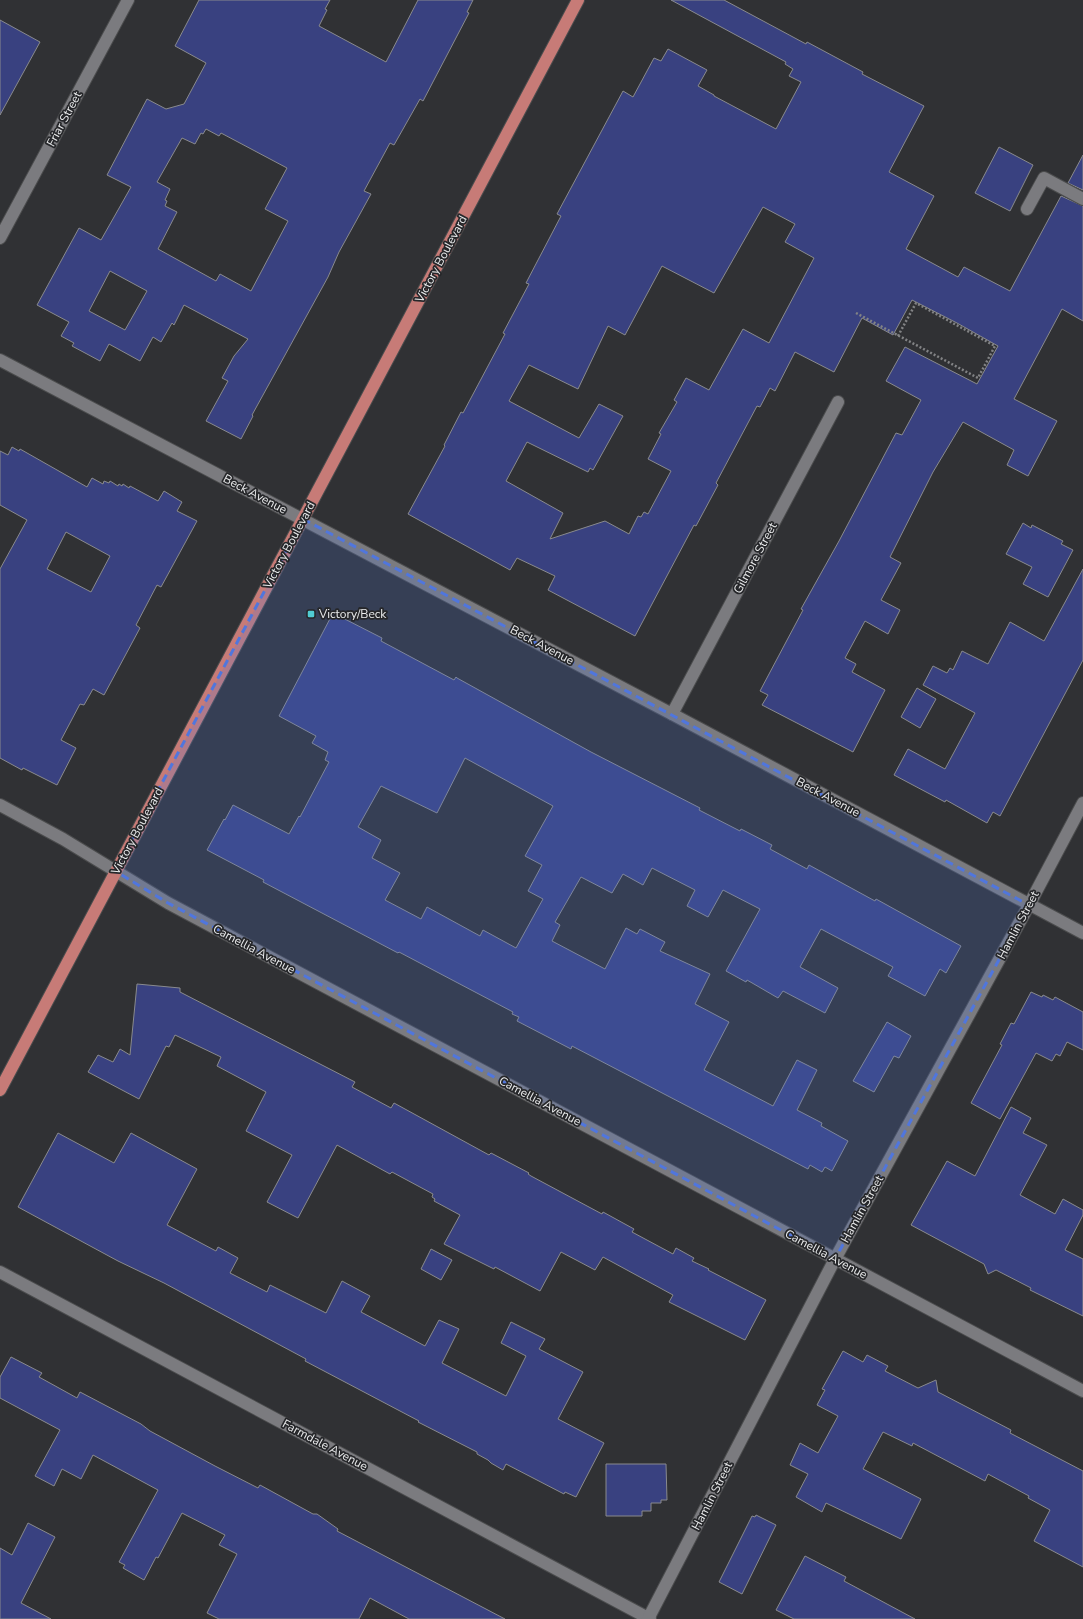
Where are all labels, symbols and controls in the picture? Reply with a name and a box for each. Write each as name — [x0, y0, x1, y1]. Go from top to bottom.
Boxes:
street label: Friar Street — [43, 88, 86, 149]
street label: Victory Boulevard — [411, 213, 471, 306]
street label: Beck Avenue — [220, 471, 290, 517]
street label: Victory Boulevard — [259, 499, 319, 592]
street label: Gilmore Street — [730, 519, 781, 596]
place label: Victory/Beck — [318, 606, 387, 622]
marker: Victory/Beck — [306, 609, 316, 619]
street label: Beck Avenue — [507, 622, 577, 668]
street label: Beck Avenue — [793, 774, 863, 820]
street label: Victory Boulevard — [107, 785, 167, 878]
street label: Hamlin Street — [993, 888, 1043, 962]
street label: Camellia Avenue — [210, 921, 298, 977]
street label: Camellia Avenue — [496, 1073, 584, 1129]
street label: Hamlin Street — [837, 1172, 888, 1246]
street label: Camellia Avenue — [782, 1226, 870, 1282]
street label: Farmdale Avenue — [280, 1416, 370, 1474]
street label: Hamlin Street — [688, 1458, 736, 1533]

